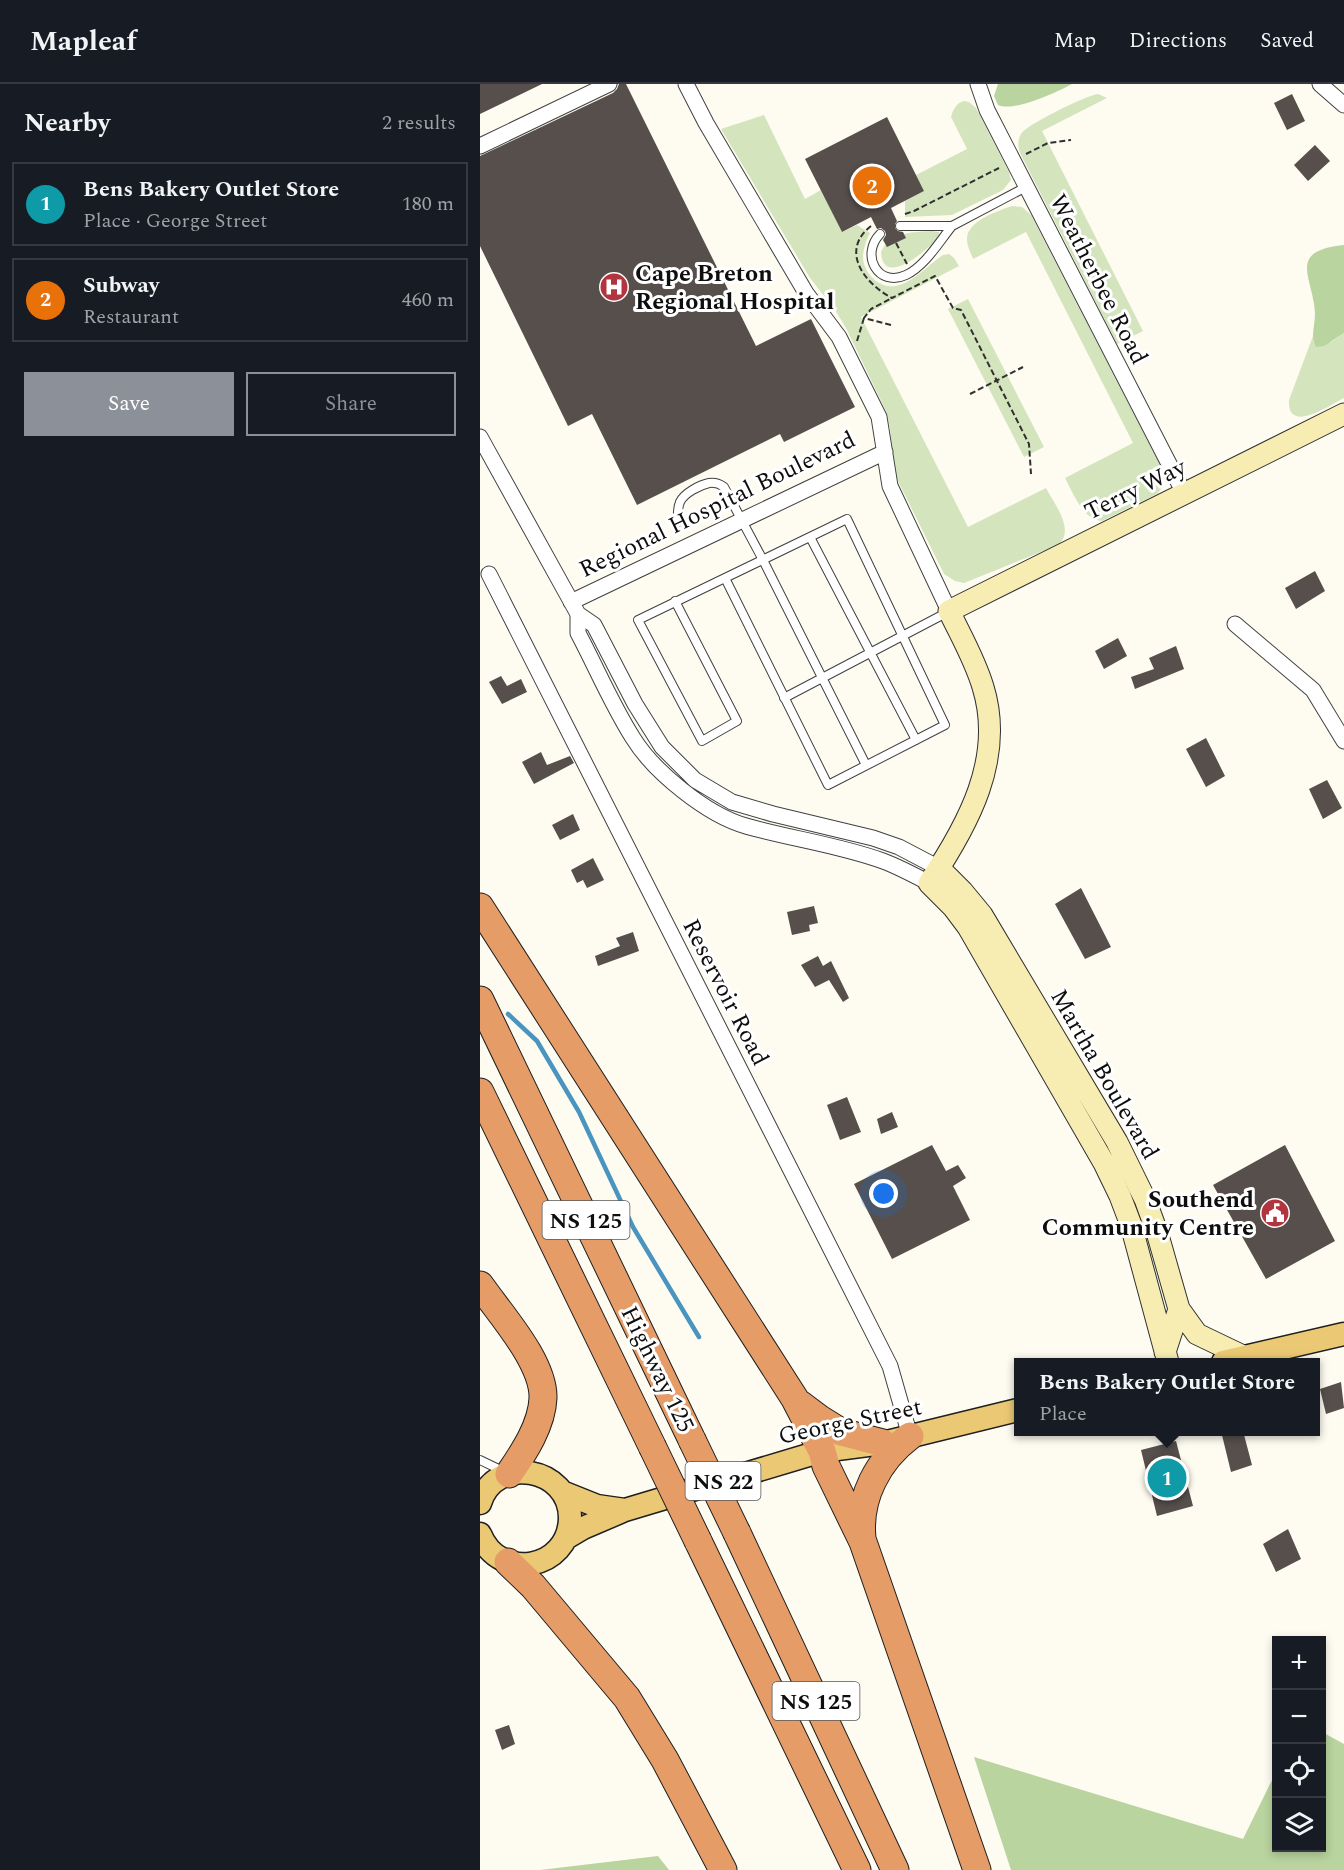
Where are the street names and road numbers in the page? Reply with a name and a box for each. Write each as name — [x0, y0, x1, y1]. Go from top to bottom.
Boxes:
street label: Weatherbee Road — [1040, 188, 1157, 371]
street label: Regional Hospital Boulevard — [573, 422, 862, 588]
street label: Terry Way — [1078, 449, 1194, 530]
street label: Reservoir Road — [673, 913, 778, 1072]
street label: Martha Boulevard — [1041, 982, 1168, 1167]
road number: NS 125 — [543, 1201, 630, 1239]
street label: Highway 125 — [611, 1300, 703, 1439]
street label: George Street — [775, 1389, 925, 1455]
road number: NS 22 — [686, 1462, 760, 1500]
road number: NS 125 — [772, 1682, 860, 1720]

